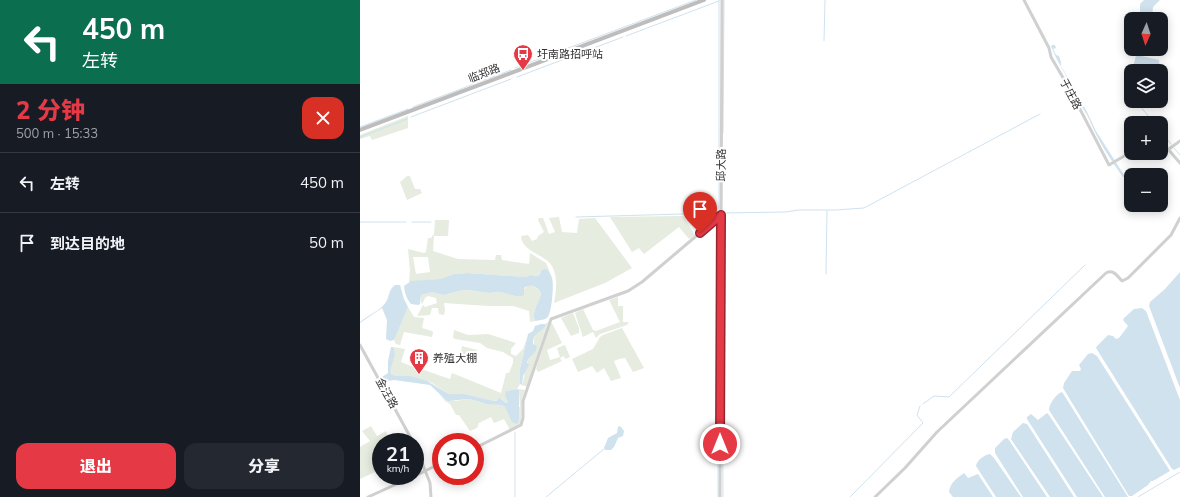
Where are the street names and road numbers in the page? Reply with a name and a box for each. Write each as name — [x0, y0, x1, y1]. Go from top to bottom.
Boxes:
street label: 临郑路 — [466, 61, 502, 85]
street label: 于庄路 — [1057, 76, 1085, 112]
street label: 邱大路 — [714, 149, 728, 182]
street label: 金汪路 — [373, 375, 401, 411]

